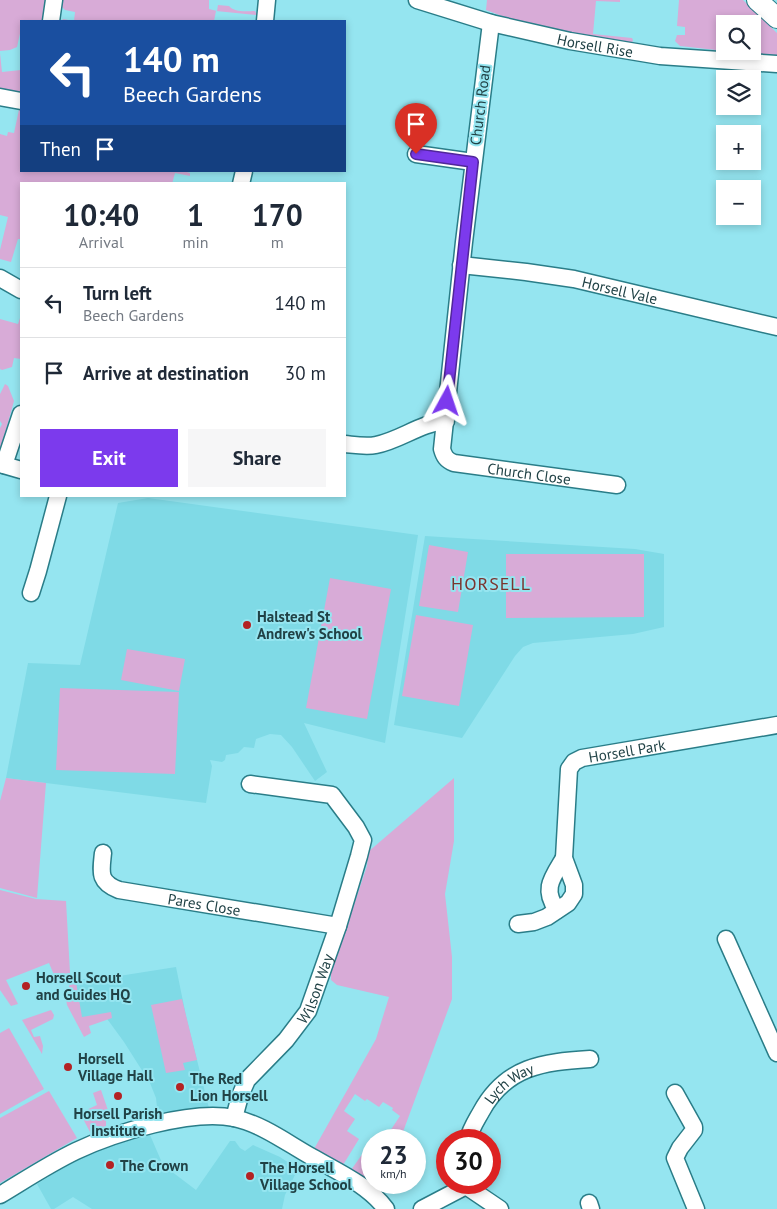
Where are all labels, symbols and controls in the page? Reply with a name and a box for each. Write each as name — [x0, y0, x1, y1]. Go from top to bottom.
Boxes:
map controls — [716, 15, 761, 225]
button: search — [716, 15, 761, 60]
street label: Horsell Rise — [555, 29, 635, 61]
text: 140 m — [123, 36, 220, 82]
icon: left — [40, 40, 105, 105]
street label: Church Road — [466, 64, 494, 146]
button: layers — [716, 70, 761, 115]
text: Beech Gardens — [123, 80, 262, 108]
pin — [395, 103, 437, 154]
icon: arrive — [402, 110, 430, 138]
button: + — [716, 125, 761, 170]
icon: arrive — [91, 135, 119, 163]
text: Then — [40, 137, 81, 161]
button: − — [716, 180, 761, 225]
text: 10:40 — [63, 195, 139, 234]
text: 1 — [187, 195, 204, 234]
text: 170 — [252, 195, 303, 234]
text: Arrival — [79, 232, 124, 252]
text: min — [183, 232, 209, 252]
text: m — [271, 232, 284, 252]
street label: Horsell Vale — [580, 272, 659, 308]
text: Turn left — [83, 281, 152, 305]
icon: left — [40, 289, 68, 317]
text: 140 m — [274, 291, 326, 315]
text: Beech Gardens — [83, 305, 184, 325]
icon: arrive — [40, 359, 68, 387]
text: Arrive at destination — [83, 361, 249, 385]
text: 30 m — [285, 361, 326, 385]
position arrow — [420, 374, 472, 426]
button: Exit — [40, 429, 178, 487]
button: Share — [188, 429, 326, 487]
street label: Church Close — [486, 458, 572, 488]
district label: HORSELL — [451, 572, 531, 595]
place label: Halstead St Andrew's School — [257, 607, 363, 643]
marker: Halstead St Andrew's School — [241, 619, 253, 631]
street label: Horsell Park — [587, 734, 667, 766]
street label: Pares Close — [167, 889, 242, 919]
street label: Wilson Way — [292, 951, 337, 1027]
place label: Horsell Scout and Guides HQ — [36, 968, 131, 1004]
marker: Horsell Scout and Guides HQ — [20, 980, 32, 992]
place label: Horsell Village Hall — [77, 1049, 153, 1085]
street label: Lych Way — [480, 1058, 536, 1107]
marker: Horsell Village Hall — [62, 1061, 74, 1073]
place label: The Red Lion Horsell — [190, 1069, 268, 1105]
marker: The Red Lion Horsell — [174, 1081, 186, 1093]
marker: Horsell Parish Institute — [112, 1090, 124, 1102]
place label: Horsell Parish Institute — [73, 1104, 163, 1140]
speed limit sign: 30 — [436, 1129, 501, 1194]
text: 23 — [379, 1139, 408, 1171]
place label: The Crown — [120, 1156, 188, 1175]
place label: The Horsell Village School — [259, 1158, 353, 1194]
marker: The Crown — [104, 1159, 116, 1171]
text: km/h — [380, 1166, 407, 1181]
marker: The Horsell Village School — [244, 1170, 256, 1182]

